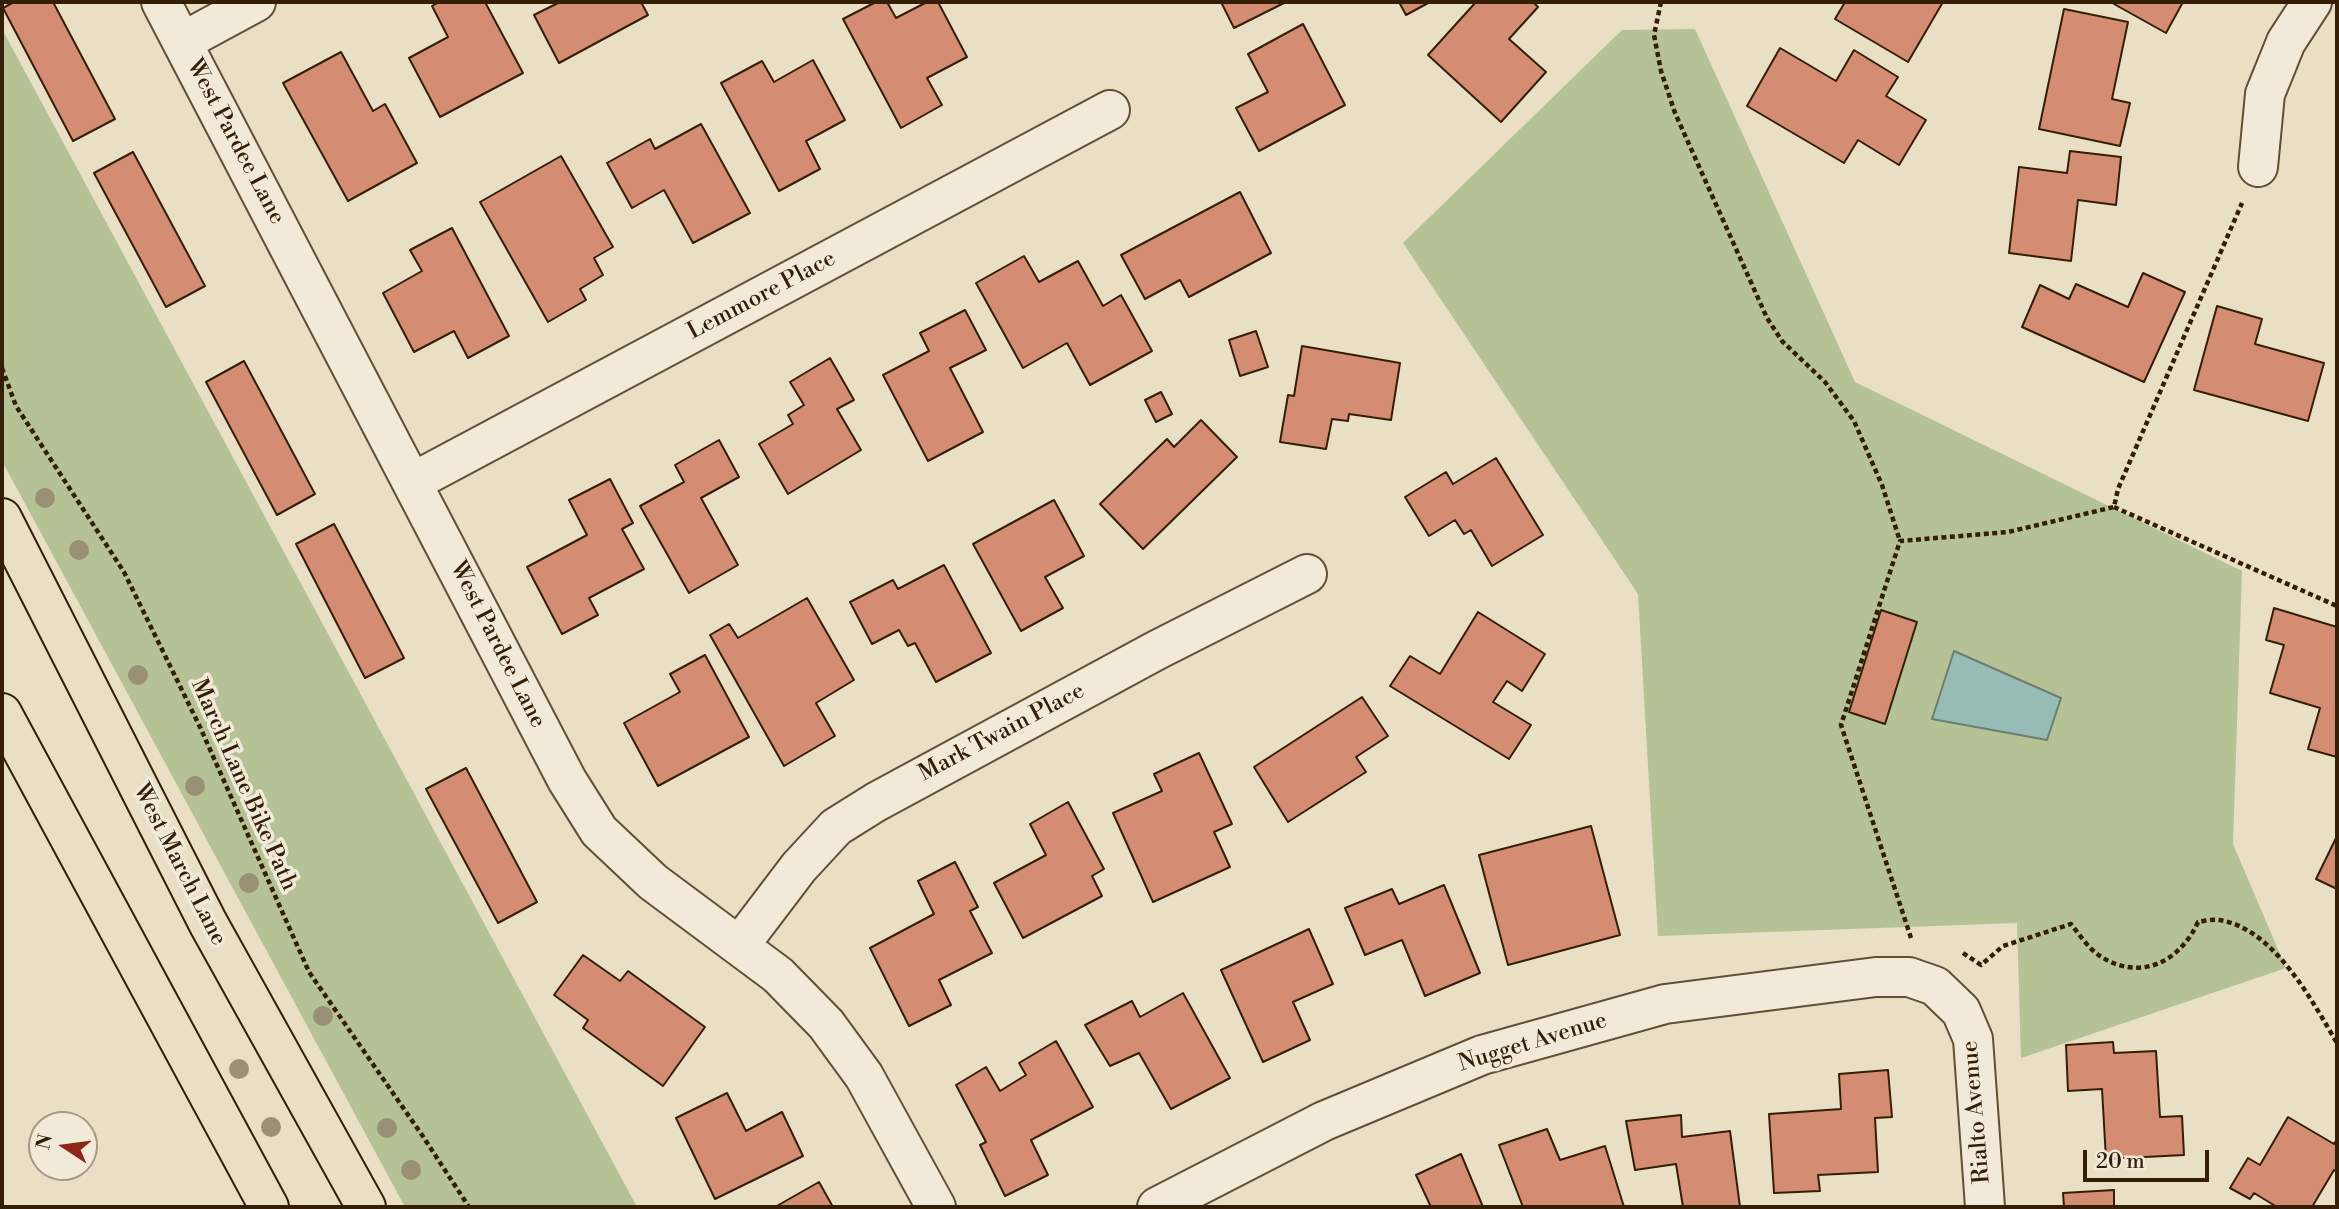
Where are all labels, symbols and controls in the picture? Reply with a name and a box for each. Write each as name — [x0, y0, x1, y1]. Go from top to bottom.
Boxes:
street label: West Pardee Lane — [180, 55, 290, 229]
street label: Lemmore Place — [683, 245, 841, 347]
street label: West Pardee Lane — [443, 557, 551, 733]
street label: March Lane Bike Path — [184, 675, 302, 895]
street label: Mark Twain Place — [914, 678, 1090, 788]
street label: West March Lane — [126, 780, 232, 950]
street label: Nugget Avenue — [1455, 1007, 1611, 1079]
street label: Rialto Avenue — [1957, 1039, 1997, 1185]
north arrow — [28, 1111, 98, 1181]
text: N — [31, 1132, 58, 1152]
scale bar — [2087, 1136, 2213, 1180]
text: 20 m — [2096, 1149, 2145, 1175]

